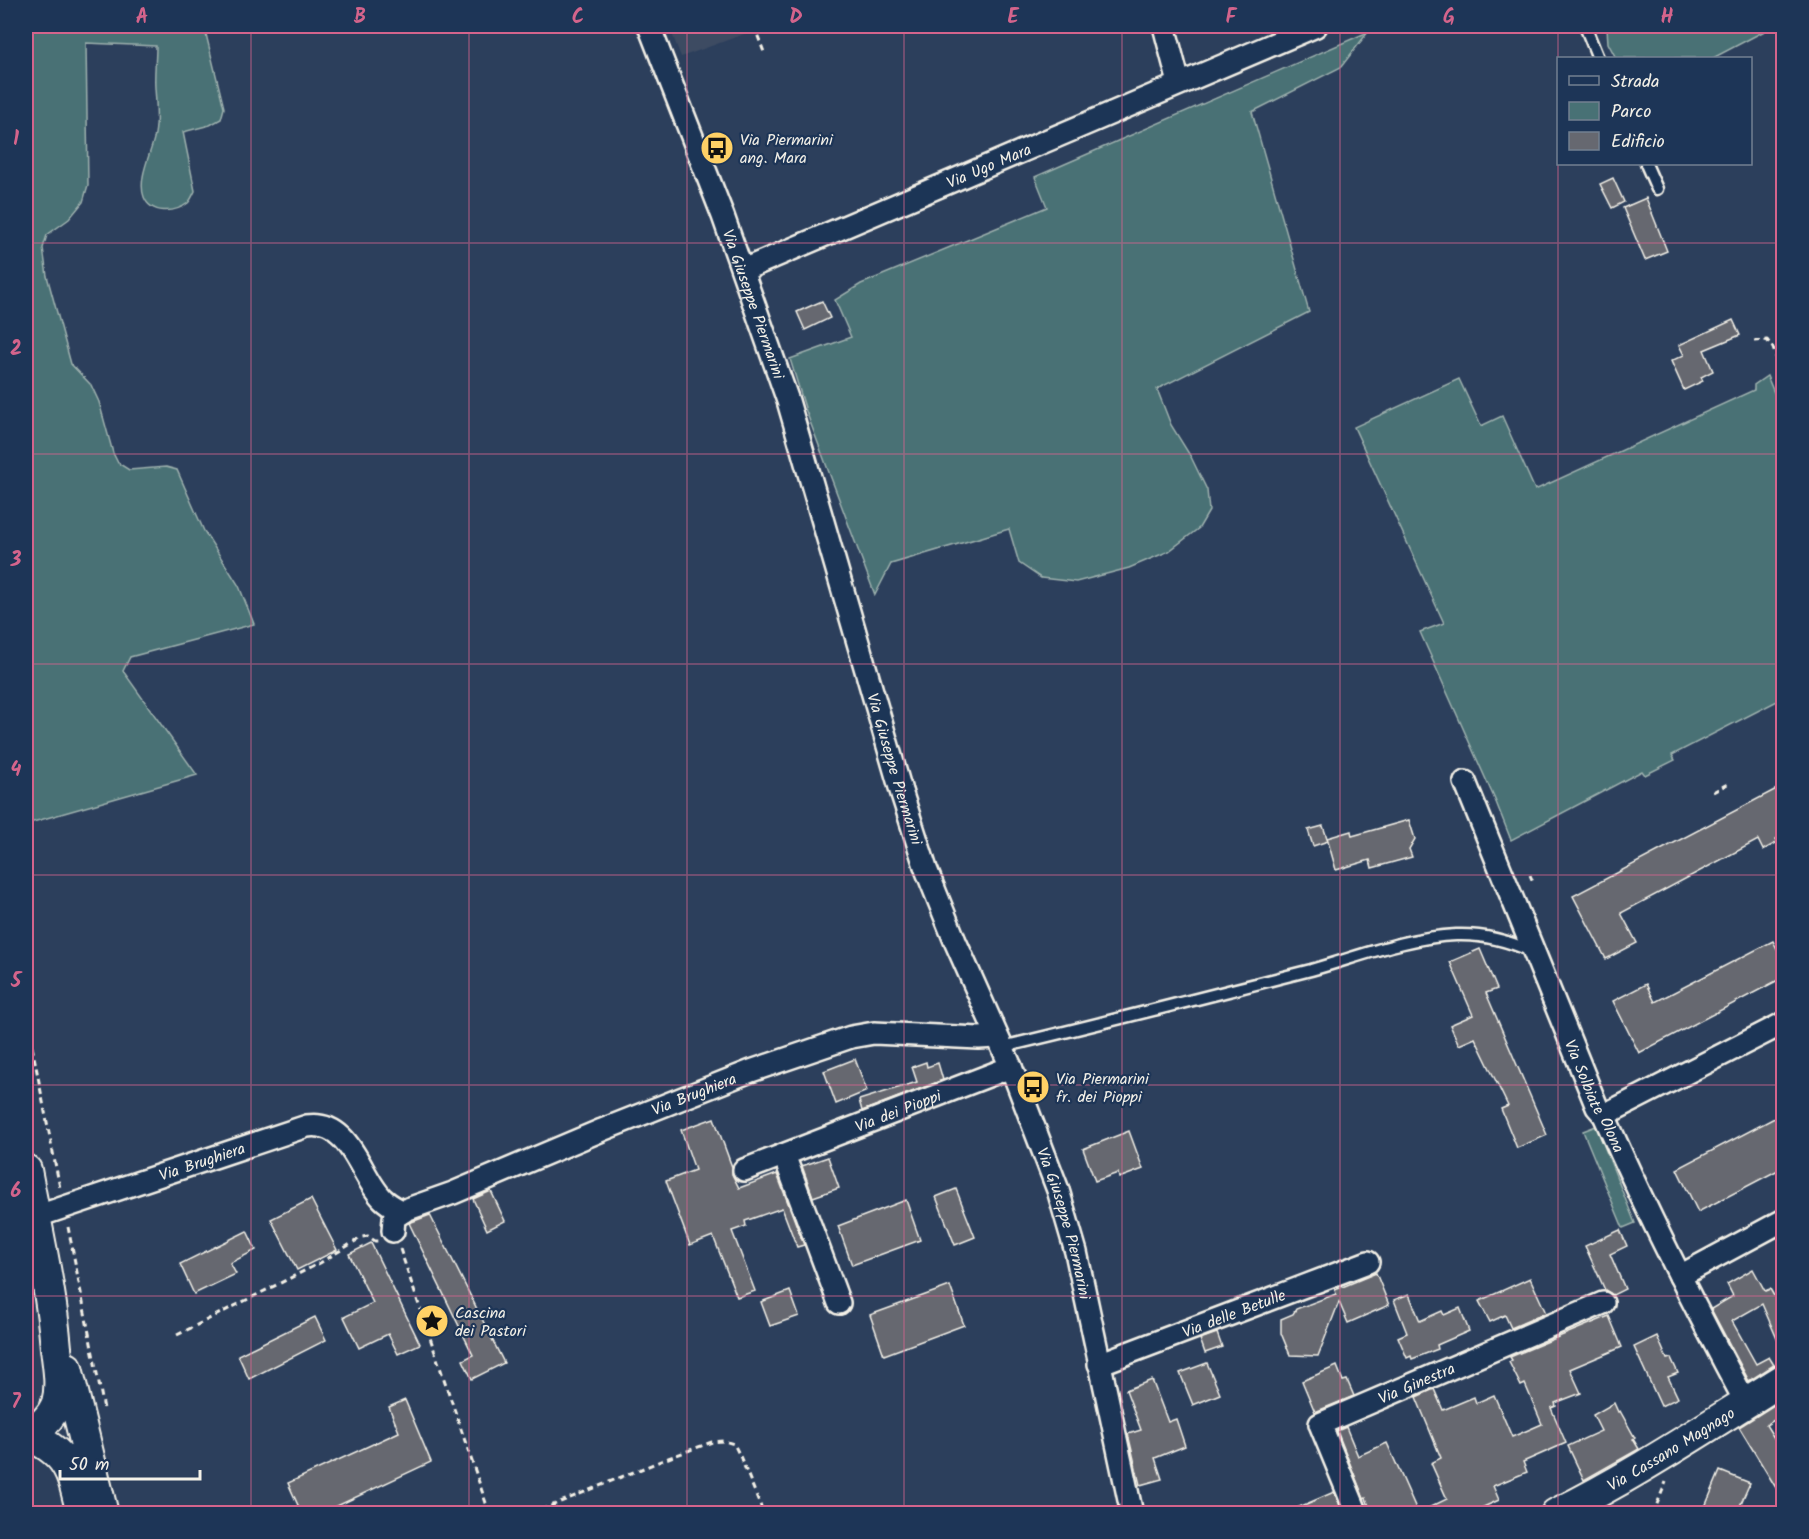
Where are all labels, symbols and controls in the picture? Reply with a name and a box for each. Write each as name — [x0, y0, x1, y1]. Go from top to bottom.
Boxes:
text: A — [136, 2, 148, 34]
text: B — [354, 2, 366, 34]
text: C — [572, 2, 584, 34]
text: D — [789, 2, 803, 34]
text: E — [1007, 2, 1019, 34]
text: F — [1226, 2, 1238, 34]
text: G — [1443, 2, 1455, 34]
text: H — [1660, 2, 1674, 34]
legend — [1557, 57, 1752, 165]
text: Strada — [1611, 68, 1659, 97]
text: Parco — [1611, 98, 1651, 127]
text: 1 — [13, 124, 19, 156]
place label: Via Piermarini ang. Mara — [740, 128, 834, 171]
text: Edificio — [1611, 128, 1665, 157]
bus stop icon: Via Piermarini ang. Mara — [699, 130, 735, 166]
street label: Via Ugo Mara — [943, 138, 1036, 196]
street label: Via Giuseppe Piermarini — [715, 226, 791, 384]
text: 2 — [10, 334, 22, 366]
text: 3 — [10, 545, 22, 577]
street label: Via Giuseppe Piermarini — [859, 690, 929, 849]
text: 4 — [11, 755, 22, 787]
text: 5 — [10, 966, 23, 998]
street label: Via Solbiate Olona — [1557, 1036, 1630, 1157]
street label: Via Brughiera — [648, 1067, 740, 1123]
place label: Via Piermarini fr. dei Pioppi — [1056, 1067, 1150, 1110]
bus stop icon: Via Piermarini fr. dei Pioppi — [1015, 1069, 1051, 1105]
street label: Via dei Pioppi — [852, 1084, 946, 1140]
street label: Via Brughiera — [156, 1137, 249, 1189]
street label: Via Giuseppe Piermarini — [1029, 1144, 1097, 1303]
text: 6 — [11, 1176, 22, 1208]
street label: Via delle Betulle — [1179, 1283, 1290, 1345]
place label: Cascina dei Pastori — [455, 1301, 527, 1344]
place icon: Cascina dei Pastori — [414, 1303, 450, 1339]
street label: Via Ginestra — [1374, 1357, 1459, 1412]
text: 7 — [11, 1387, 21, 1419]
street label: Via Cassano Magnago — [1603, 1402, 1740, 1498]
scale bar — [60, 1443, 200, 1481]
text: 50 m — [69, 1451, 109, 1480]

